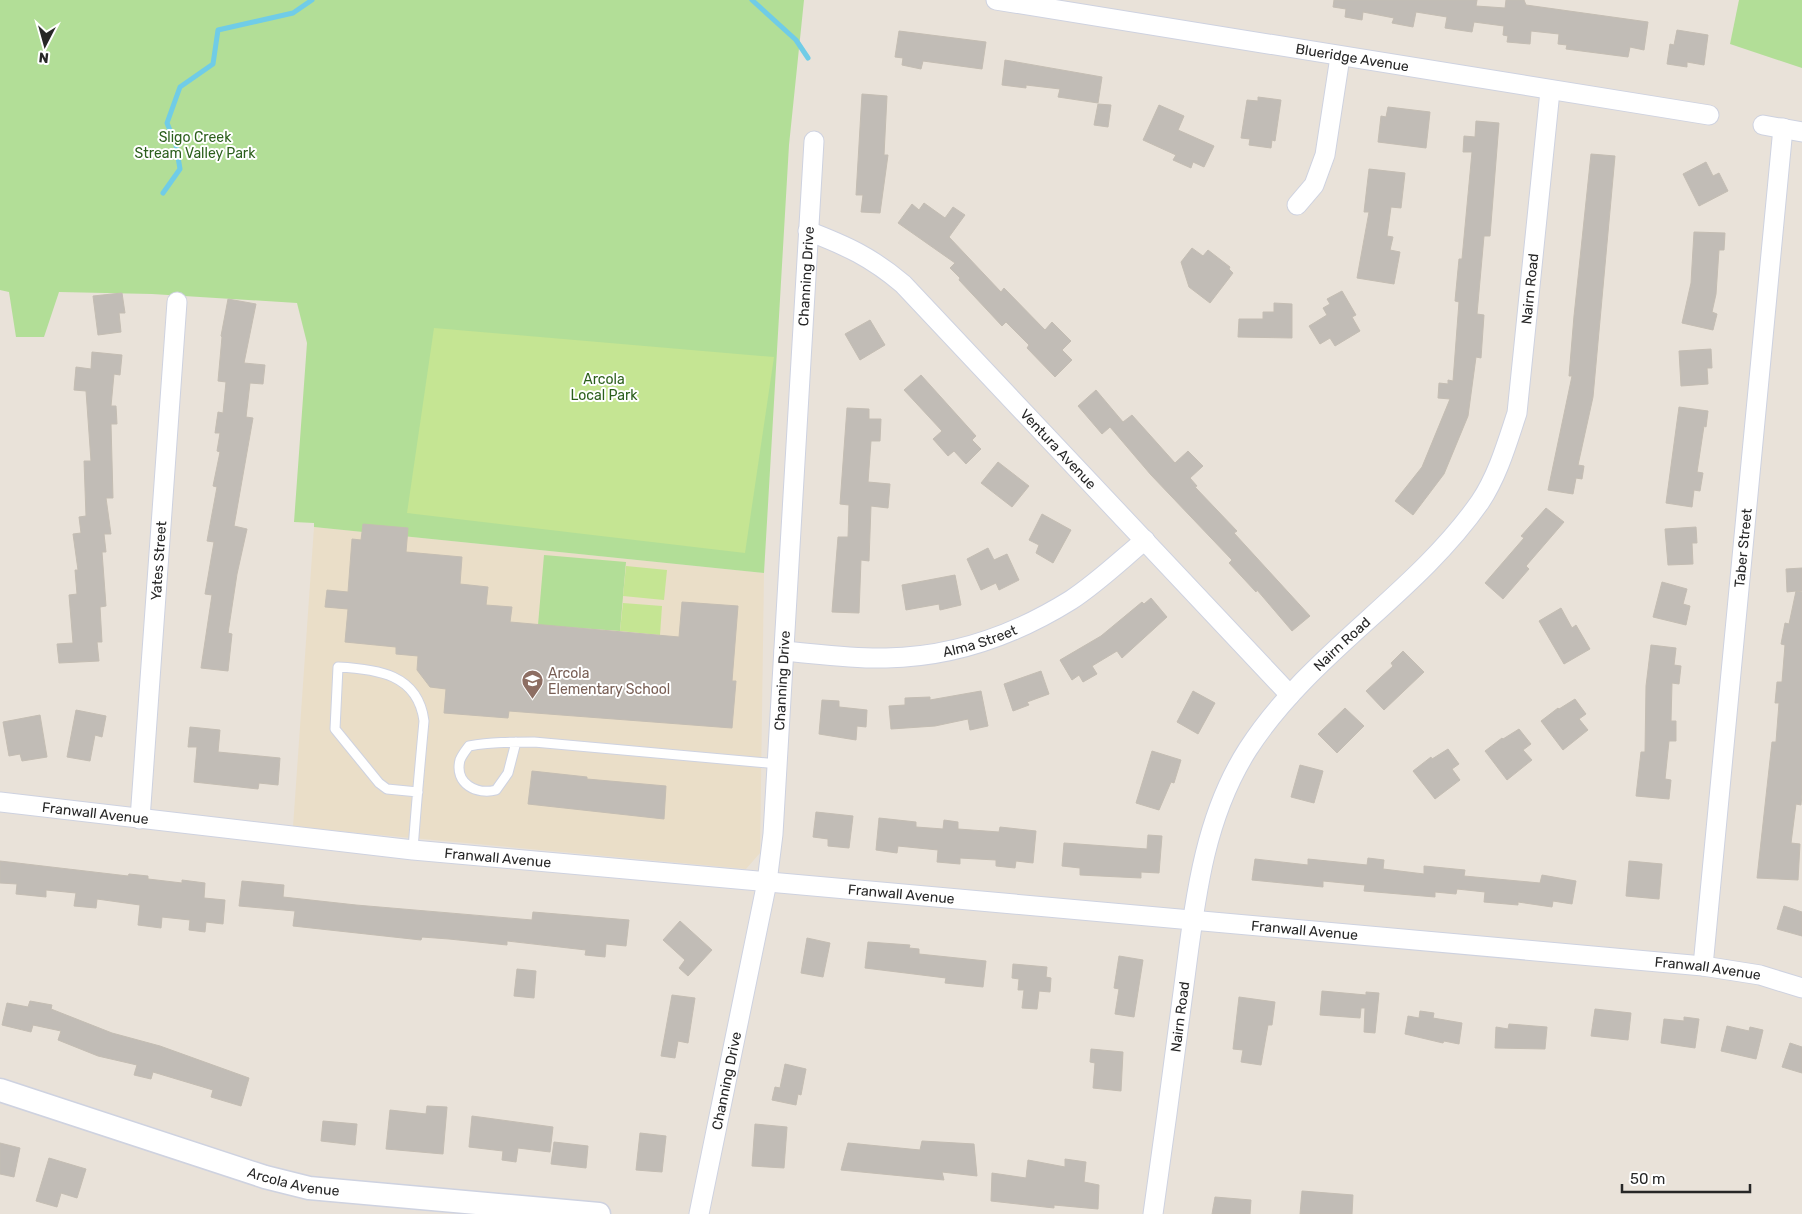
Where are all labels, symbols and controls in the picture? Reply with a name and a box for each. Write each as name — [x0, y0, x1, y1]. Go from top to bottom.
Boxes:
north arrow — [20, 20, 70, 70]
street label: Blueridge Avenue — [1295, 40, 1410, 75]
text: N — [38, 48, 50, 66]
park label: Sligo Creek Stream Valley Park — [135, 129, 256, 162]
street label: Channing Drive — [795, 226, 817, 327]
street label: Nairn Road — [1518, 253, 1542, 325]
park label: Arcola Local Park — [570, 371, 638, 404]
street label: Ventura Avenue — [1017, 405, 1100, 493]
street label: Taber Street — [1731, 507, 1755, 588]
street label: Yates Street — [147, 520, 170, 601]
street label: Nairn Road — [1310, 613, 1374, 674]
street label: Alma Street — [941, 621, 1020, 660]
street label: Channing Drive — [771, 630, 794, 731]
place label: Arcola Elementary School — [548, 665, 670, 698]
school or university icon: Arcola Elementary School — [520, 669, 544, 700]
street label: Franwall Avenue — [41, 798, 150, 828]
street label: Franwall Avenue — [444, 844, 552, 871]
street label: Franwall Avenue — [847, 881, 955, 907]
street label: Franwall Avenue — [1251, 917, 1359, 943]
street label: Franwall Avenue — [1654, 953, 1762, 984]
street label: Nairn Road — [1167, 980, 1193, 1053]
street label: Channing Drive — [708, 1030, 745, 1131]
scale bar — [1622, 1162, 1750, 1194]
street label: Arcola Avenue — [246, 1163, 340, 1199]
text: 50 m — [1630, 1170, 1665, 1188]

